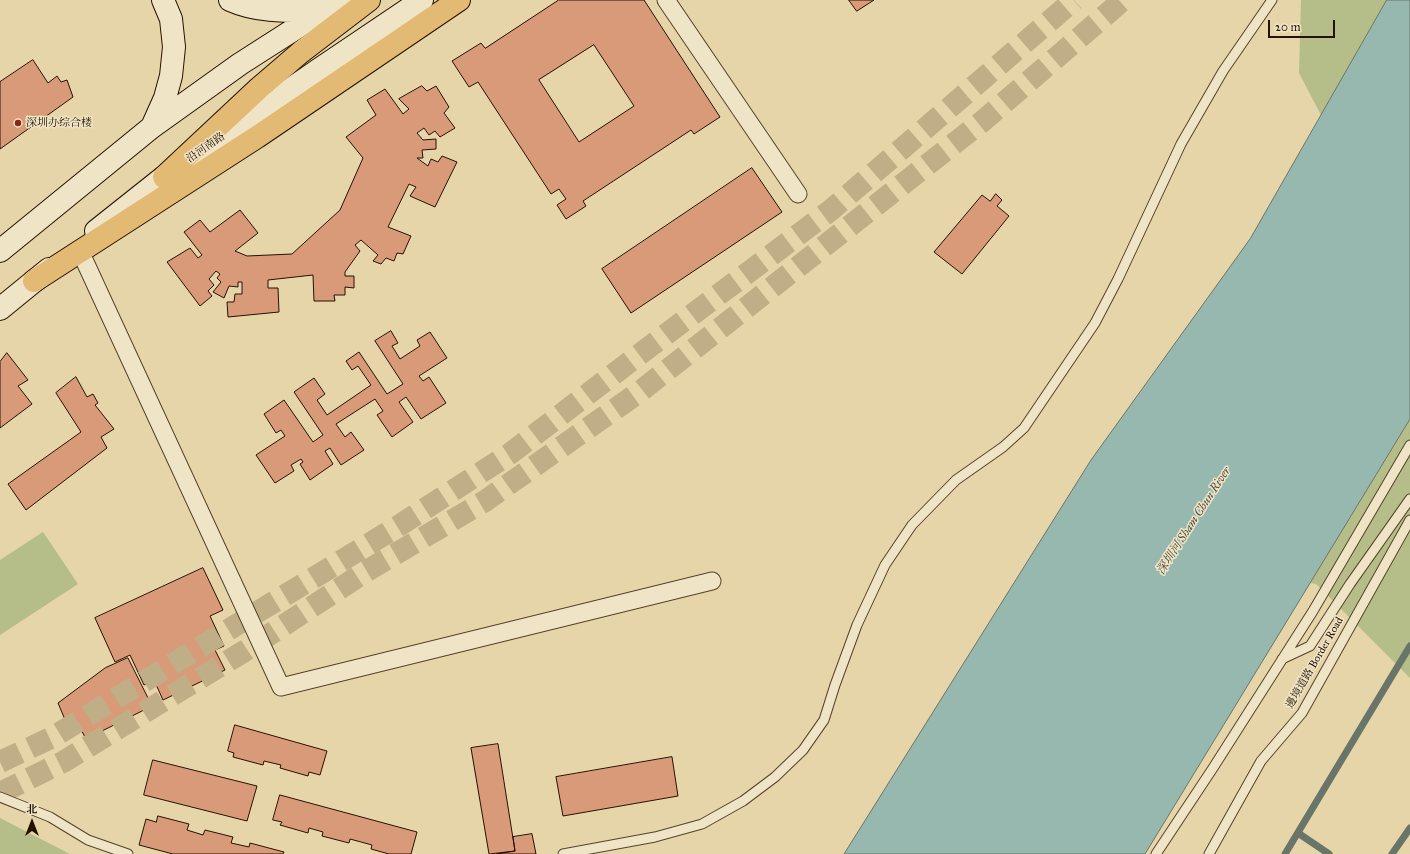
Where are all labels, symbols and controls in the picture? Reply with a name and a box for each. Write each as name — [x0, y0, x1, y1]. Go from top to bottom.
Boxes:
scale bar — [1270, 12, 1337, 38]
text: 20 m — [1275, 20, 1301, 34]
place label: 深圳办综合楼 — [26, 116, 92, 130]
marker: 深圳办综合楼 — [13, 118, 23, 128]
street label: 沿河南路 — [184, 130, 228, 166]
water label: 深圳河 Sham Chun River — [1154, 465, 1234, 577]
street label: 邊境道路 Border Road — [1283, 615, 1347, 711]
north arrow — [12, 802, 52, 842]
text: 北 — [27, 803, 38, 816]

